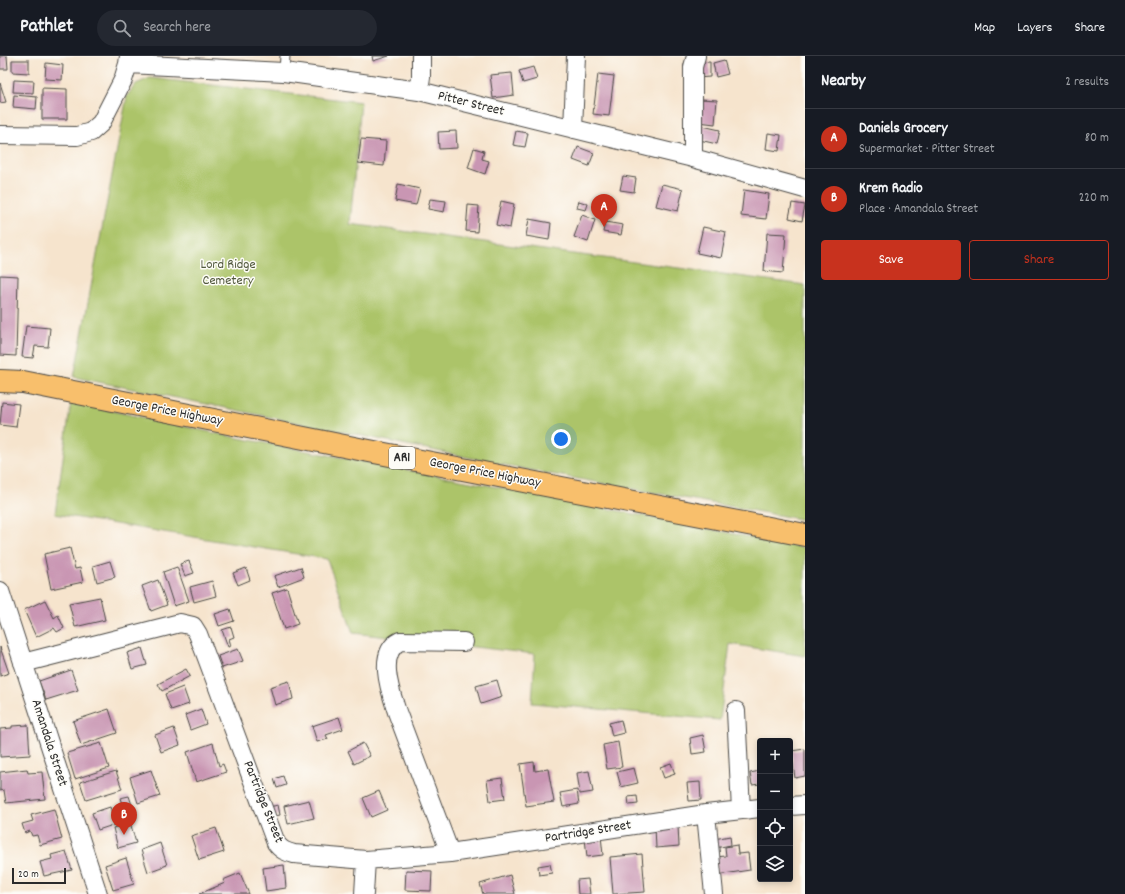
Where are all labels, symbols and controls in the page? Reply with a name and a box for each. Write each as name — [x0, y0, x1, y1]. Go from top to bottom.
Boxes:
search box — [97, 10, 377, 46]
text: Pathlet — [20, 14, 73, 41]
icon: search — [111, 17, 133, 39]
text: Search here — [143, 17, 211, 39]
text: Map — [974, 18, 995, 38]
text: Layers — [1017, 18, 1052, 38]
text: Share — [1074, 18, 1105, 38]
text: Nearby — [821, 70, 865, 94]
text: 2 results — [1065, 73, 1109, 92]
street label: Pitter Street — [436, 86, 506, 122]
text: Daniels Grocery — [859, 118, 947, 140]
text: A — [830, 129, 838, 148]
text: 80 m — [1085, 129, 1109, 148]
text: Supermarket · Pitter Street — [859, 140, 995, 159]
text: Krem Radio — [859, 178, 923, 200]
text: B — [831, 189, 837, 208]
text: 220 m — [1079, 189, 1109, 208]
pin: A — [591, 194, 617, 227]
text: Place · Amandala Street — [859, 200, 978, 219]
button: Save — [821, 240, 961, 280]
button: Share — [969, 240, 1109, 280]
park label: Lord Ridge Cemetery — [200, 255, 256, 291]
street label: George Price Highway — [110, 390, 225, 432]
your location — [551, 429, 571, 449]
road number: AR1 — [389, 447, 415, 469]
street label: George Price Highway — [428, 452, 543, 494]
street label: Amandala Street — [25, 697, 73, 789]
map controls — [757, 738, 793, 882]
button: + — [757, 738, 793, 774]
street label: Partridge Street — [237, 758, 289, 846]
button: − — [757, 774, 793, 810]
pin: B — [111, 802, 137, 835]
button: locate — [757, 810, 793, 846]
street label: Partridge Street — [543, 815, 633, 849]
button: layers — [757, 846, 793, 882]
scale bar — [12, 866, 66, 885]
text: 20 m — [18, 867, 39, 883]

